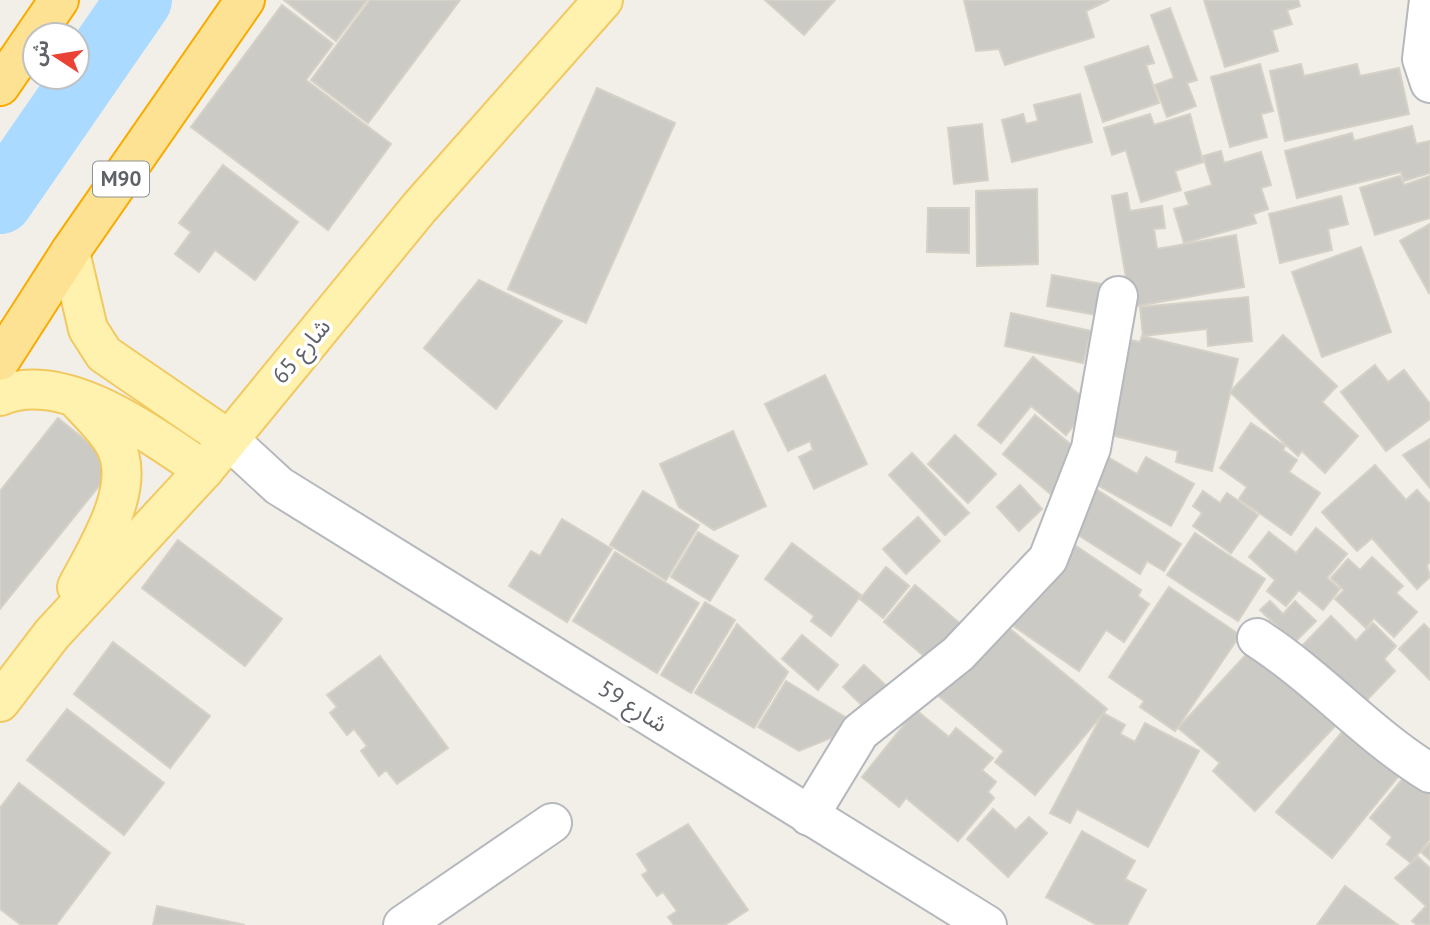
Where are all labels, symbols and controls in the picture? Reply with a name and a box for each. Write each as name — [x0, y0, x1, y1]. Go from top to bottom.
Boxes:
north arrow — [21, 21, 91, 91]
text: ش — [25, 37, 54, 68]
road number: M90 — [93, 162, 149, 196]
street label: شارع 65 — [265, 312, 338, 391]
street label: شارع 59 — [592, 673, 673, 741]

